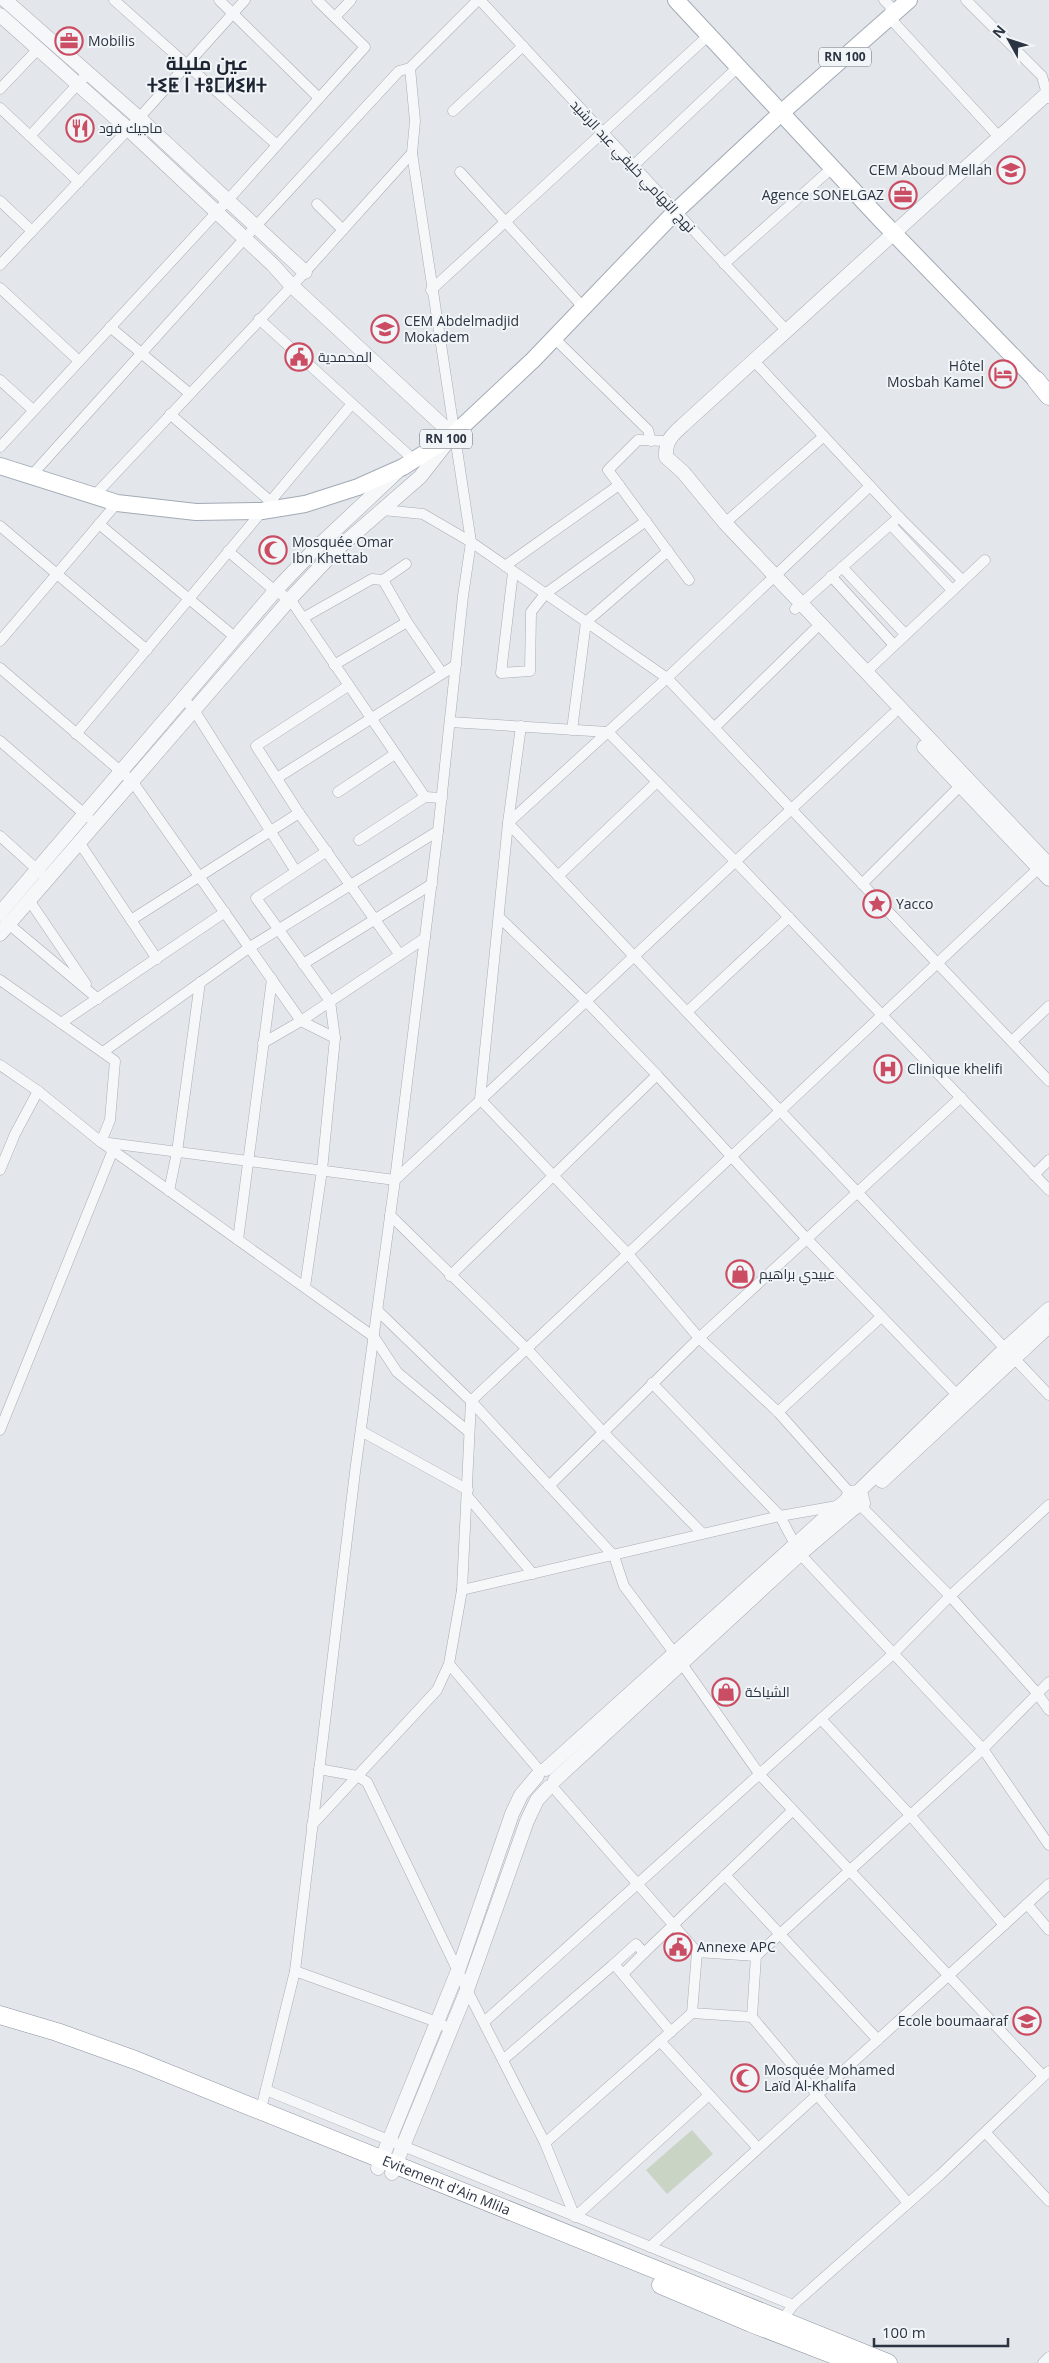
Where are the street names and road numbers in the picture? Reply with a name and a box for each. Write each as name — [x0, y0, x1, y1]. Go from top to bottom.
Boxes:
road number: RN 100 — [819, 48, 871, 66]
street label: نهج التهامي خليفي عبد الرشيد — [564, 95, 700, 238]
road number: RN 100 — [420, 429, 472, 448]
street label: Evitement d'Ain Mlila — [380, 2151, 513, 2219]

